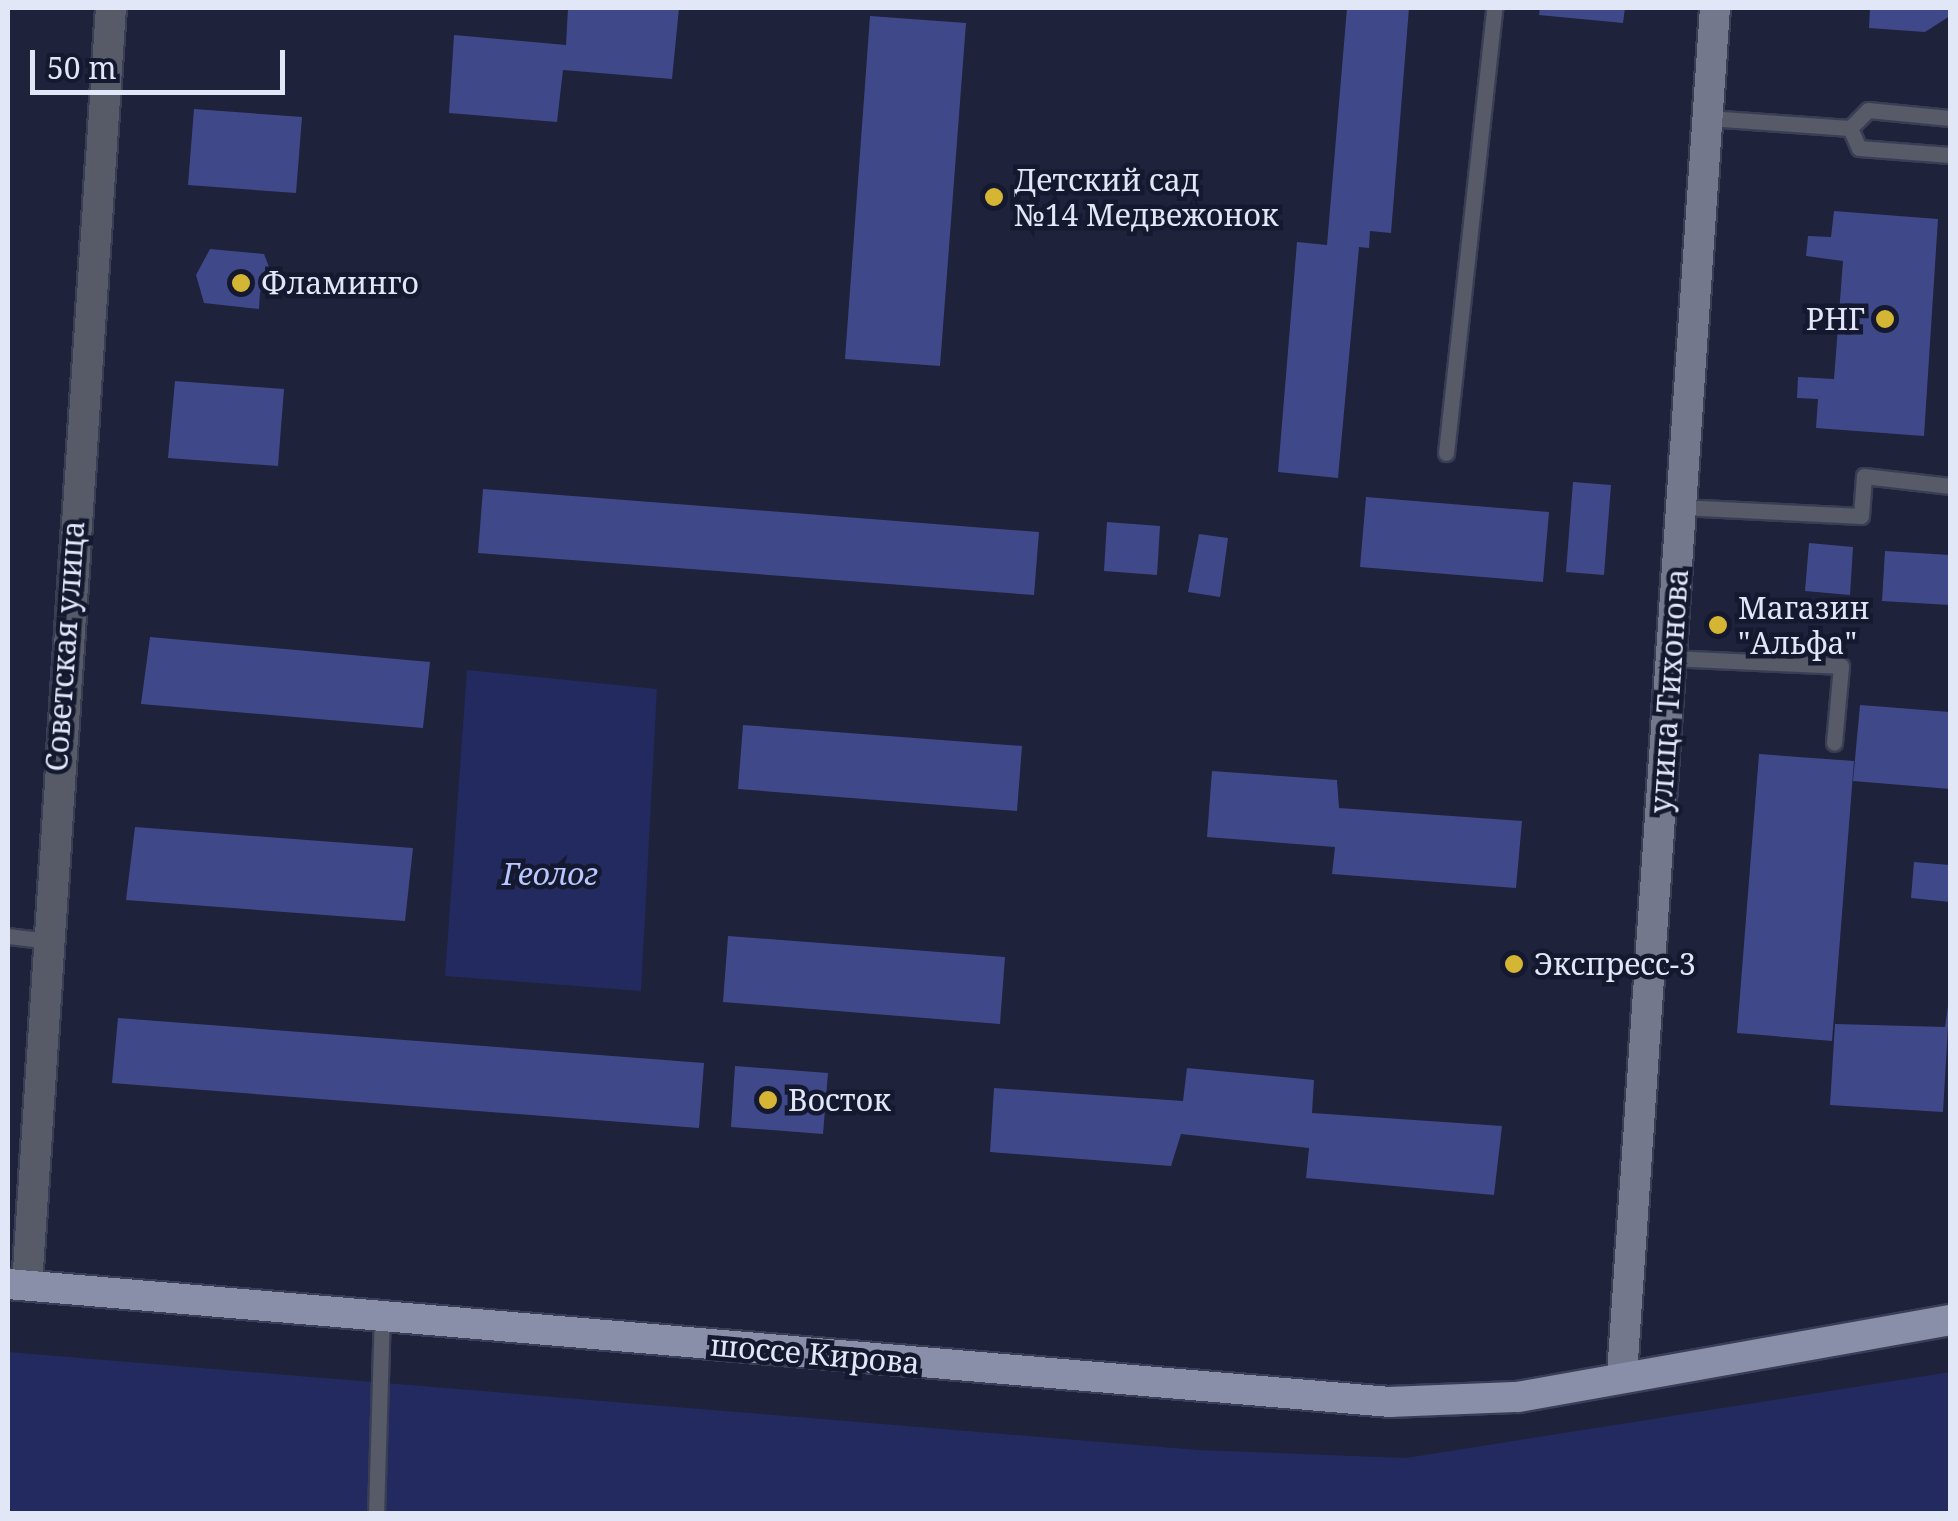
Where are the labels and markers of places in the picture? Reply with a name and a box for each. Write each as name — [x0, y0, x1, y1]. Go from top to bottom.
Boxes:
place label: Детский сад №14 Медвежонок — [1014, 162, 1279, 232]
marker: Детский сад №14 Медвежонок — [983, 186, 1005, 208]
place label: Фламинго — [261, 265, 419, 301]
marker: Фламинго — [230, 272, 252, 294]
place label: РНГ — [1806, 301, 1865, 337]
marker: РНГ — [1874, 308, 1896, 330]
place label: Магазин "Альфа" — [1738, 590, 1870, 660]
marker: Магазин "Альфа" — [1707, 614, 1729, 636]
place label: Экспресс-3 — [1534, 946, 1696, 982]
marker: Экспресс-3 — [1503, 953, 1525, 975]
place label: Восток — [788, 1082, 891, 1118]
marker: Восток — [757, 1089, 779, 1111]

